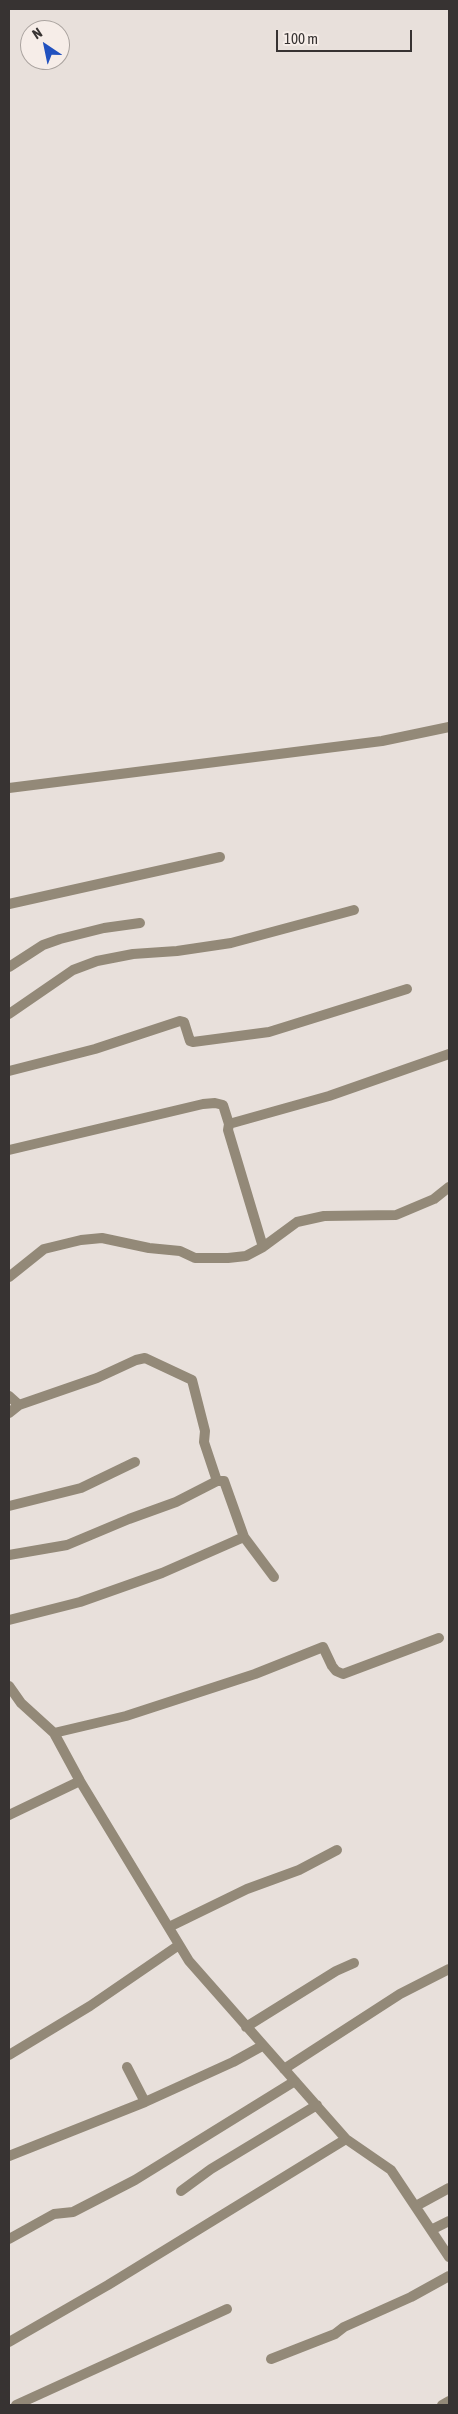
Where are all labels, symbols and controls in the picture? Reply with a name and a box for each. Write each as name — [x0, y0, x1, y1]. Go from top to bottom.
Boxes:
north arrow — [20, 20, 70, 70]
scale bar — [278, 20, 414, 52]
text: N — [29, 24, 45, 42]
text: 100 m — [284, 30, 318, 47]

